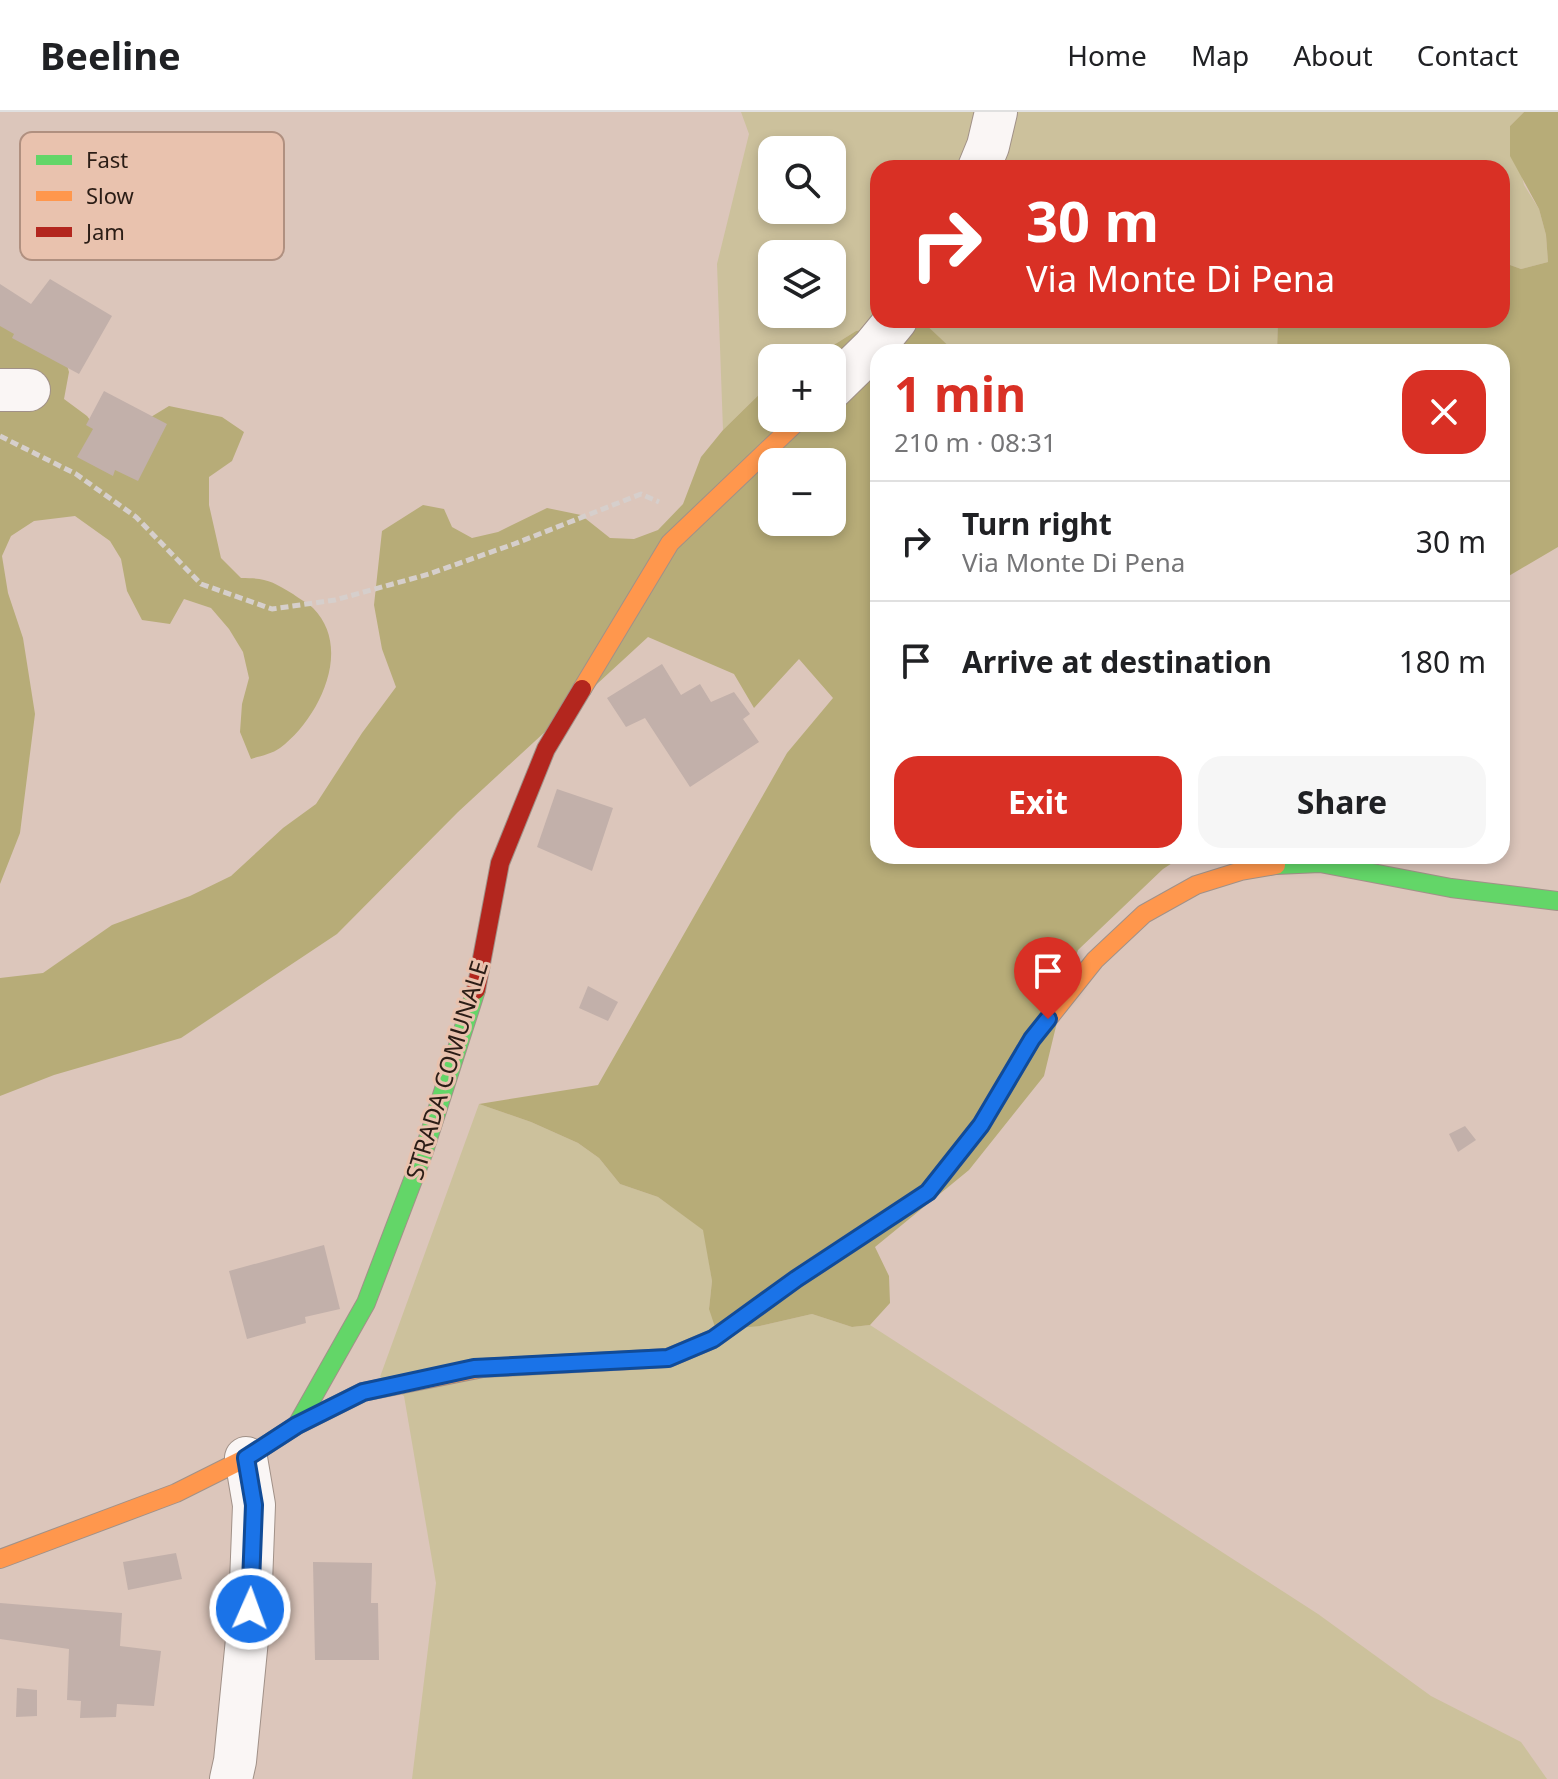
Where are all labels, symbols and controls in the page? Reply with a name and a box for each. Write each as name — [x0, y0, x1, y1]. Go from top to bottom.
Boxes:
text: Beeline — [40, 29, 181, 81]
text: Home — [1067, 36, 1147, 74]
text: Map — [1191, 36, 1249, 74]
text: About — [1293, 36, 1373, 74]
text: Contact — [1417, 36, 1518, 74]
legend — [20, 132, 284, 260]
map controls — [758, 136, 846, 536]
button: search — [758, 136, 846, 224]
text: Fast — [86, 144, 128, 174]
text: Slow — [86, 180, 135, 210]
text: 30 m — [1026, 182, 1159, 258]
icon: right — [894, 192, 998, 296]
text: Jam — [84, 216, 125, 246]
button: layers — [758, 240, 846, 328]
text: Via Monte Di Pena — [1026, 254, 1335, 303]
button: + — [758, 344, 846, 432]
text: 1 min — [894, 361, 1026, 426]
button: close — [1402, 370, 1486, 454]
text: 210 m · 08:31 — [894, 424, 1057, 460]
button: − — [758, 448, 846, 536]
text: Turn right — [962, 503, 1112, 544]
icon: right — [894, 519, 938, 563]
text: 30 m — [1416, 521, 1486, 562]
text: Via Monte Di Pena — [962, 544, 1185, 580]
icon: arrive — [894, 639, 938, 683]
text: Arrive at destination — [962, 641, 1272, 682]
text: 180 m — [1399, 641, 1486, 682]
button: Exit — [894, 756, 1182, 848]
button: Share — [1198, 756, 1486, 848]
pin — [1014, 937, 1082, 1019]
icon: arrive — [1026, 949, 1070, 993]
street label: STRADA COMUNALE — [397, 956, 495, 1184]
position arrow — [208, 1567, 292, 1651]

